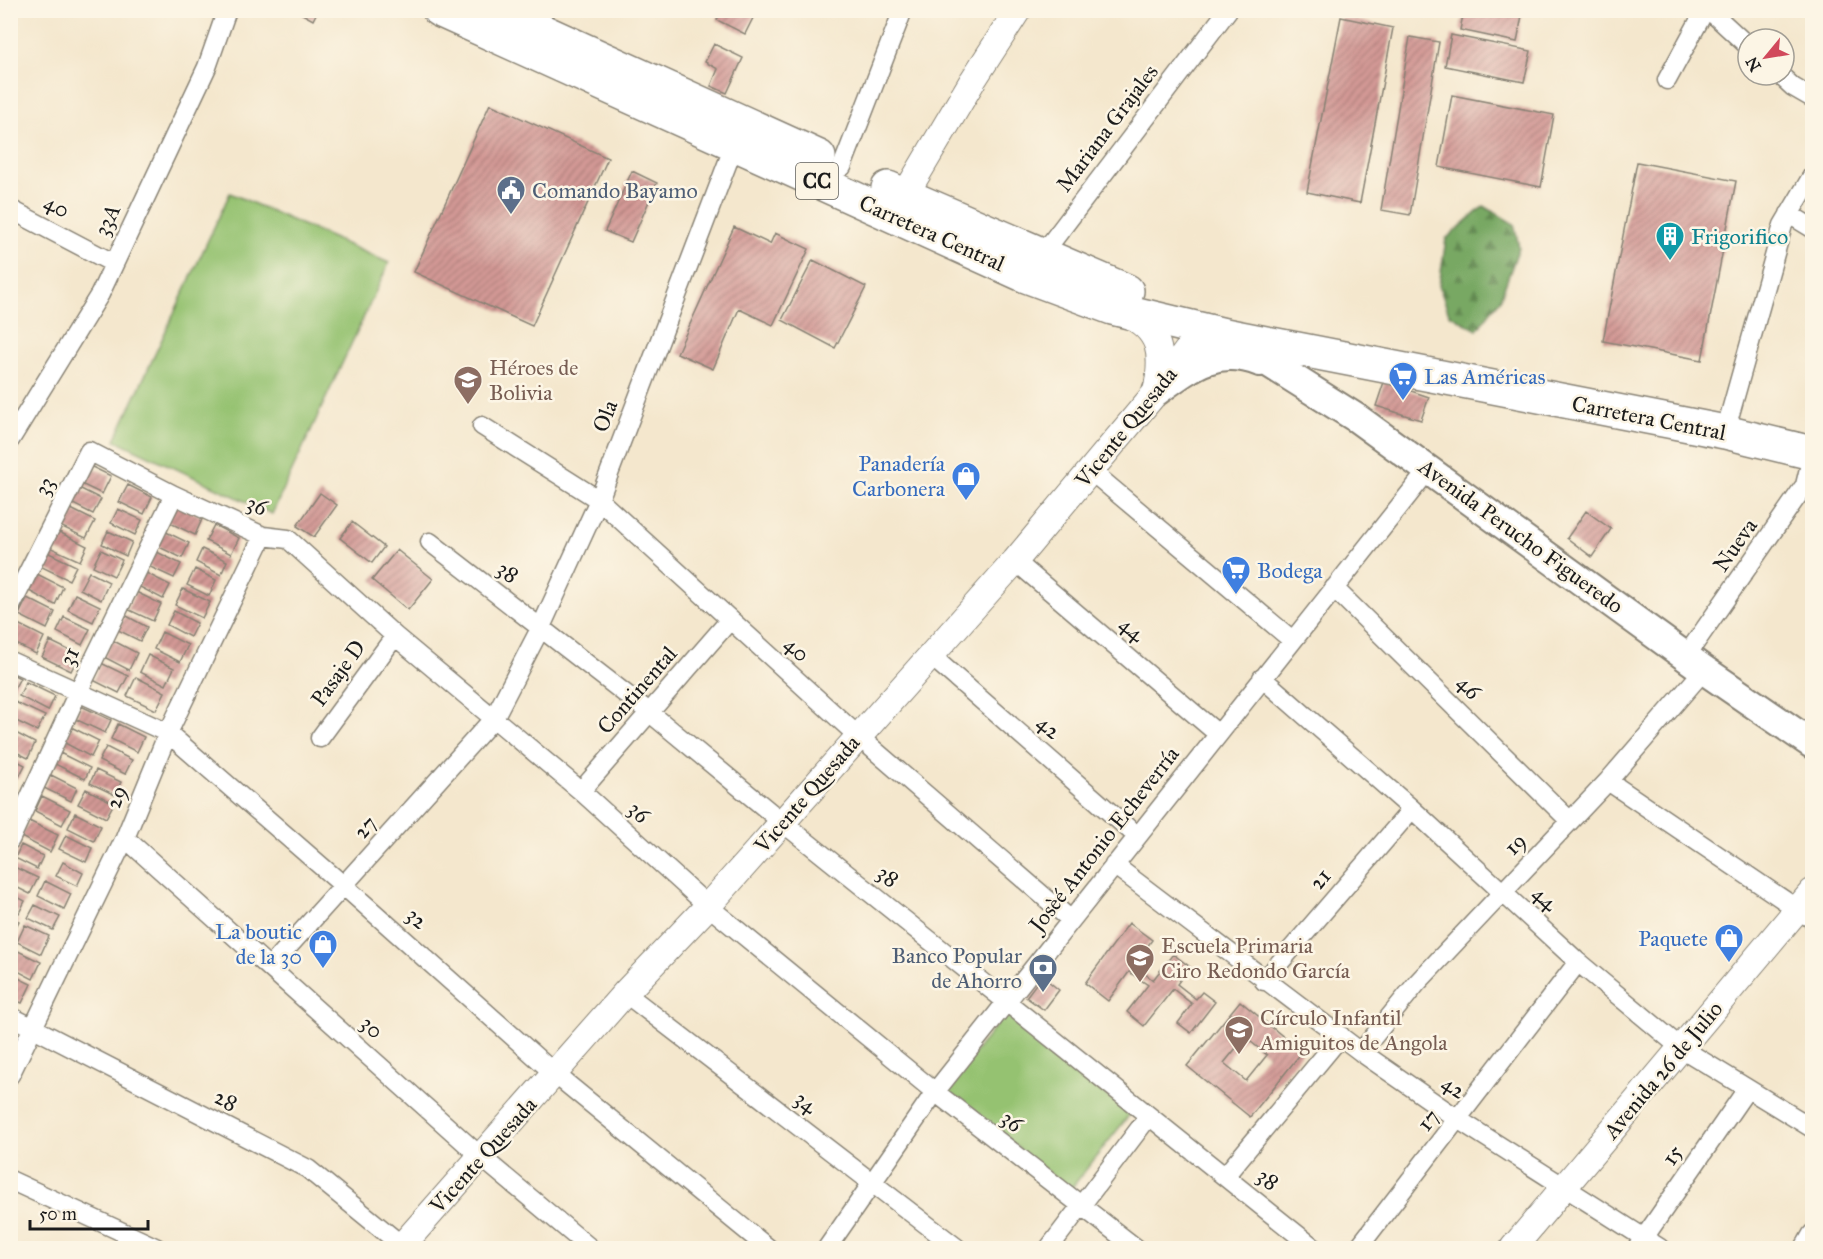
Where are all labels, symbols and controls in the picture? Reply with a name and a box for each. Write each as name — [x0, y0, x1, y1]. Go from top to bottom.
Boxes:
north arrow — [1736, 27, 1796, 87]
text: N — [1742, 53, 1765, 75]
street label: Mariana Grajales — [1050, 59, 1164, 197]
road number: CC — [796, 163, 838, 199]
public building icon: Comando Bayamo — [495, 174, 527, 216]
place label: Comando Bayamo — [532, 177, 698, 204]
street label: 40 — [40, 188, 74, 224]
street label: Carretera Central — [855, 189, 1009, 277]
street label: 33A — [88, 199, 126, 240]
building icon: Frigorifico — [1654, 220, 1686, 262]
place label: Frigorifico — [1691, 223, 1788, 250]
place label: Héroes de Bolivia — [489, 354, 578, 406]
supermarket icon: Las Américas — [1387, 360, 1419, 402]
street label: Vicente Quesada — [1069, 361, 1183, 494]
place label: Las Américas — [1424, 363, 1546, 390]
school or university icon: Héroes de Bolivia — [452, 364, 484, 406]
street label: Carretera Central — [1570, 390, 1728, 446]
street label: Ola — [587, 396, 624, 436]
place label: Panadería Carbonera — [852, 450, 946, 502]
street label: Avenida Perucho Figueredo — [1413, 452, 1629, 619]
shop icon: Panadería Carbonera — [950, 460, 982, 502]
street label: 33 — [28, 472, 60, 500]
street label: 36 — [243, 489, 272, 522]
street label: Nueva — [1707, 513, 1763, 577]
supermarket icon: Bodega — [1220, 554, 1252, 596]
street label: 38 — [492, 555, 524, 589]
place label: Bodega — [1257, 557, 1323, 584]
street label: 44 — [1114, 611, 1151, 648]
street label: 40 — [779, 631, 815, 667]
street label: Pasaje D — [305, 635, 371, 711]
street label: Continental — [591, 640, 683, 740]
street label: 31 — [53, 642, 85, 670]
street label: 46 — [1451, 669, 1487, 705]
street label: 42 — [1031, 709, 1067, 745]
street label: Vicente Quesada — [748, 729, 866, 859]
street label: Josèé Antonio Echeverría — [1022, 740, 1185, 939]
street label: 29 — [99, 781, 133, 813]
street label: 36 — [623, 795, 656, 829]
street label: 27 — [348, 810, 382, 844]
street label: 19 — [1498, 827, 1532, 861]
street label: 38 — [872, 859, 904, 893]
street label: 21 — [1303, 863, 1337, 895]
street label: 44 — [1527, 880, 1564, 917]
street label: 32 — [401, 901, 433, 935]
place label: La boutic de la 30 — [215, 918, 302, 970]
shop icon: Paquete — [1713, 922, 1745, 964]
place label: Paquete — [1638, 925, 1708, 952]
shop icon: La boutic de la 30 — [307, 928, 339, 970]
place label: Escuela Primaria Ciro Redondo García — [1161, 932, 1351, 984]
place label: Banco Popular de Ahorro — [891, 942, 1023, 994]
school or university icon: Escuela Primaria Ciro Redondo García — [1124, 942, 1156, 984]
bank icon: Banco Popular de Ahorro — [1027, 952, 1059, 994]
street label: Avenida 26 de Julio — [1597, 996, 1728, 1145]
place label: Círculo Infantil Amiguitos de Angola — [1259, 1004, 1448, 1056]
street label: 30 — [355, 1010, 389, 1044]
school or university icon: Círculo Infantil Amiguitos de Angola — [1223, 1014, 1255, 1056]
street label: 42 — [1437, 1069, 1471, 1105]
street label: 28 — [210, 1083, 242, 1117]
street label: 34 — [789, 1085, 823, 1120]
street label: Vicente Quesada — [423, 1091, 543, 1220]
street label: 36 — [996, 1104, 1029, 1138]
street label: 17 — [1411, 1104, 1445, 1136]
street label: 15 — [1656, 1140, 1688, 1170]
street label: 38 — [1252, 1162, 1284, 1196]
scale bar — [30, 1193, 148, 1231]
text: 50 m — [39, 1203, 77, 1225]

